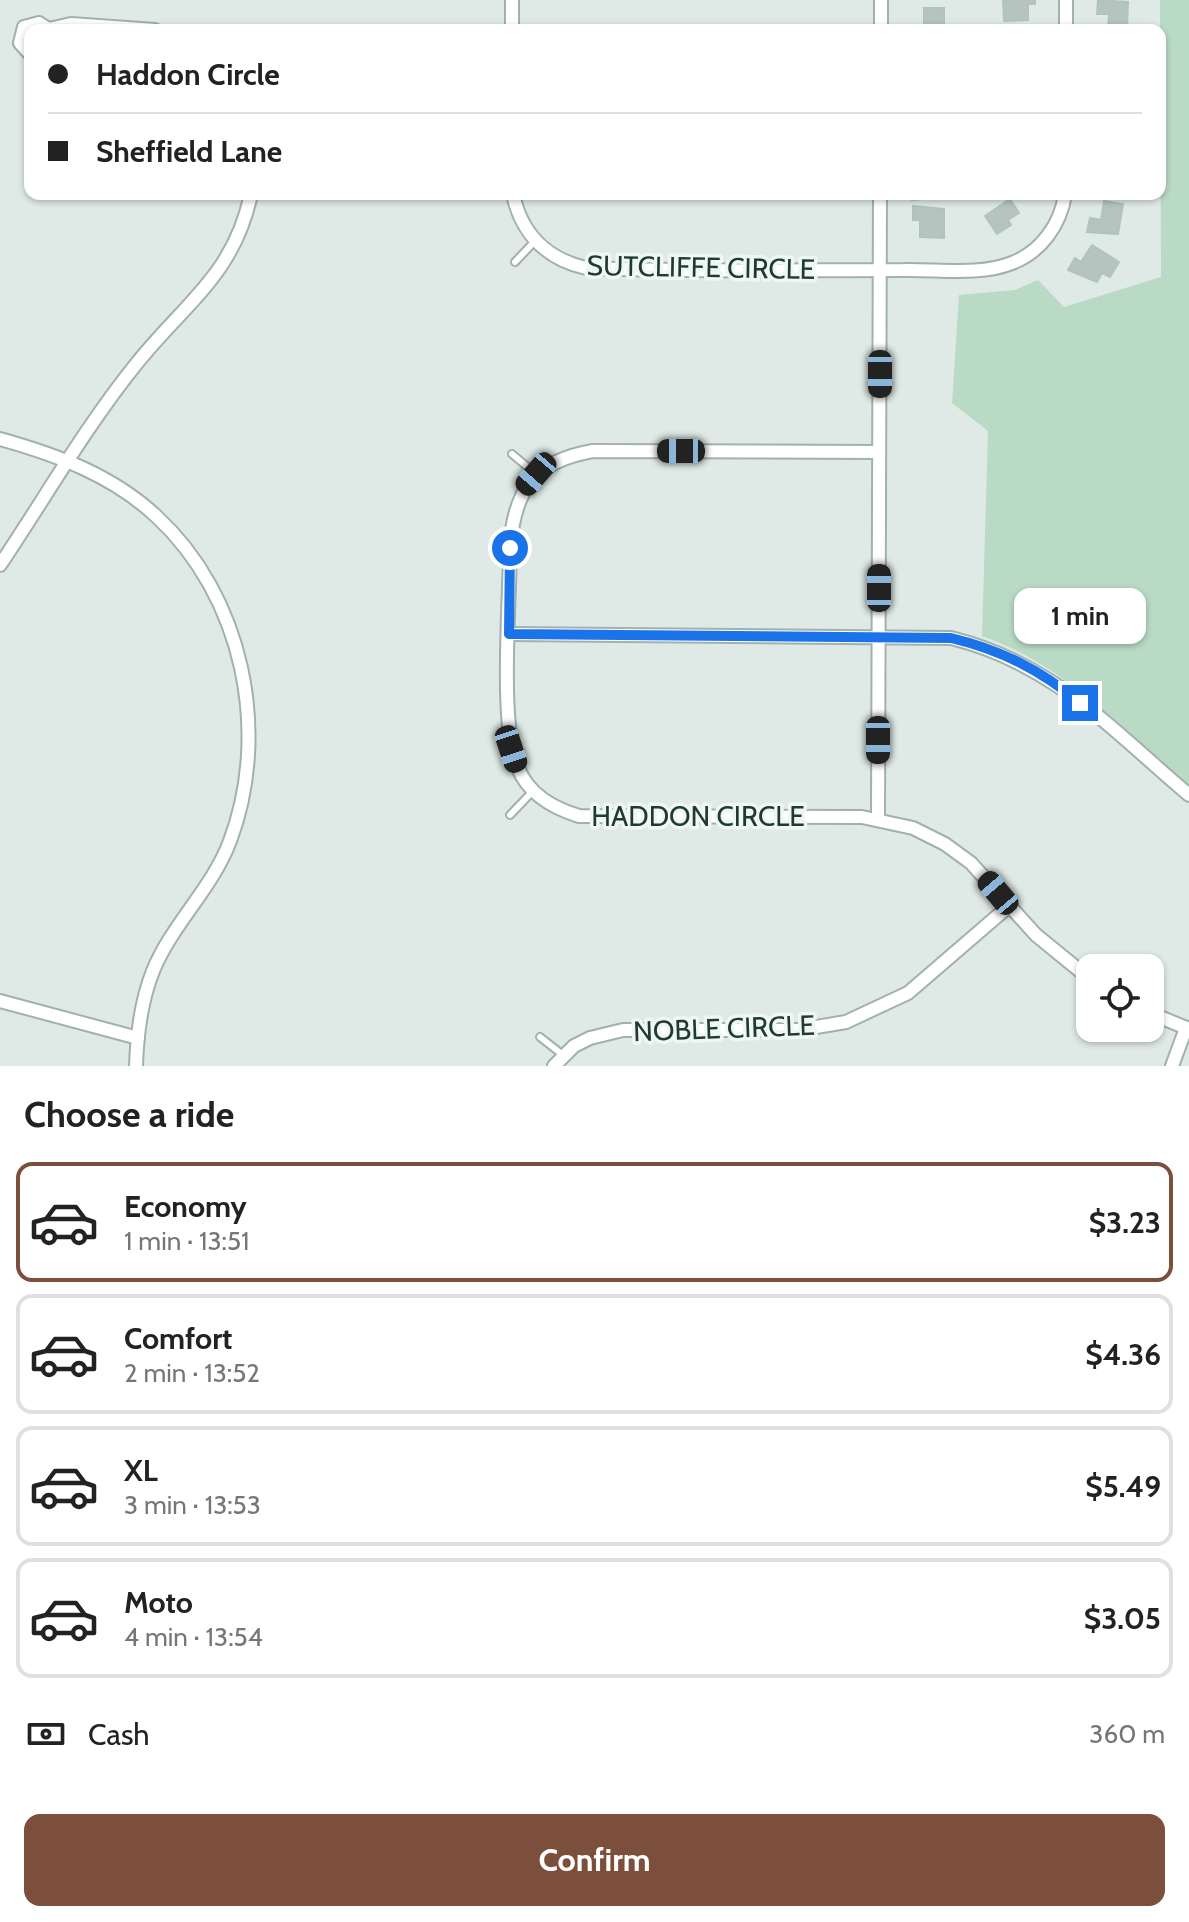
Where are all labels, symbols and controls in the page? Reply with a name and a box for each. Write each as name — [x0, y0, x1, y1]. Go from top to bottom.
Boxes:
text: Haddon Circle — [96, 56, 280, 93]
text: Sheffield Lane — [96, 133, 282, 170]
street label: SUTCLIFFE CIRCLE — [586, 248, 816, 286]
car — [868, 350, 892, 398]
car — [657, 439, 705, 463]
car — [511, 448, 561, 500]
route start — [492, 530, 528, 566]
car — [867, 564, 891, 612]
callout: 1 min — [1014, 587, 1146, 643]
text: 1 min — [1051, 600, 1109, 632]
route end — [1062, 685, 1098, 721]
car — [866, 716, 890, 764]
car — [492, 722, 530, 776]
street label: HADDON CIRCLE — [591, 799, 805, 833]
car — [973, 867, 1023, 919]
map controls — [1076, 954, 1164, 1042]
button: locate — [1076, 954, 1164, 1042]
street label: NOBLE CIRCLE — [633, 1008, 815, 1048]
text: Choose a ride — [24, 1092, 234, 1136]
icon: car — [28, 1186, 100, 1258]
text: Economy — [124, 1188, 247, 1225]
text: $3.23 — [1089, 1204, 1161, 1241]
text: 1 min · 13:51 — [124, 1225, 250, 1257]
icon: car — [28, 1318, 100, 1390]
text: Comfort — [124, 1320, 232, 1357]
text: $4.36 — [1085, 1336, 1161, 1373]
text: 2 min · 13:52 — [124, 1357, 260, 1389]
icon: car — [28, 1450, 100, 1522]
text: XL — [124, 1452, 158, 1489]
text: $5.49 — [1085, 1468, 1161, 1505]
text: 3 min · 13:53 — [124, 1489, 261, 1521]
icon: car — [28, 1582, 100, 1654]
text: Moto — [124, 1584, 193, 1621]
text: $3.05 — [1084, 1600, 1161, 1637]
text: 4 min · 13:54 — [124, 1621, 263, 1653]
icon: cash — [24, 1712, 68, 1756]
text: Cash — [88, 1716, 150, 1753]
text: 360 m — [1089, 1718, 1165, 1750]
button: Confirm — [24, 1814, 1165, 1906]

